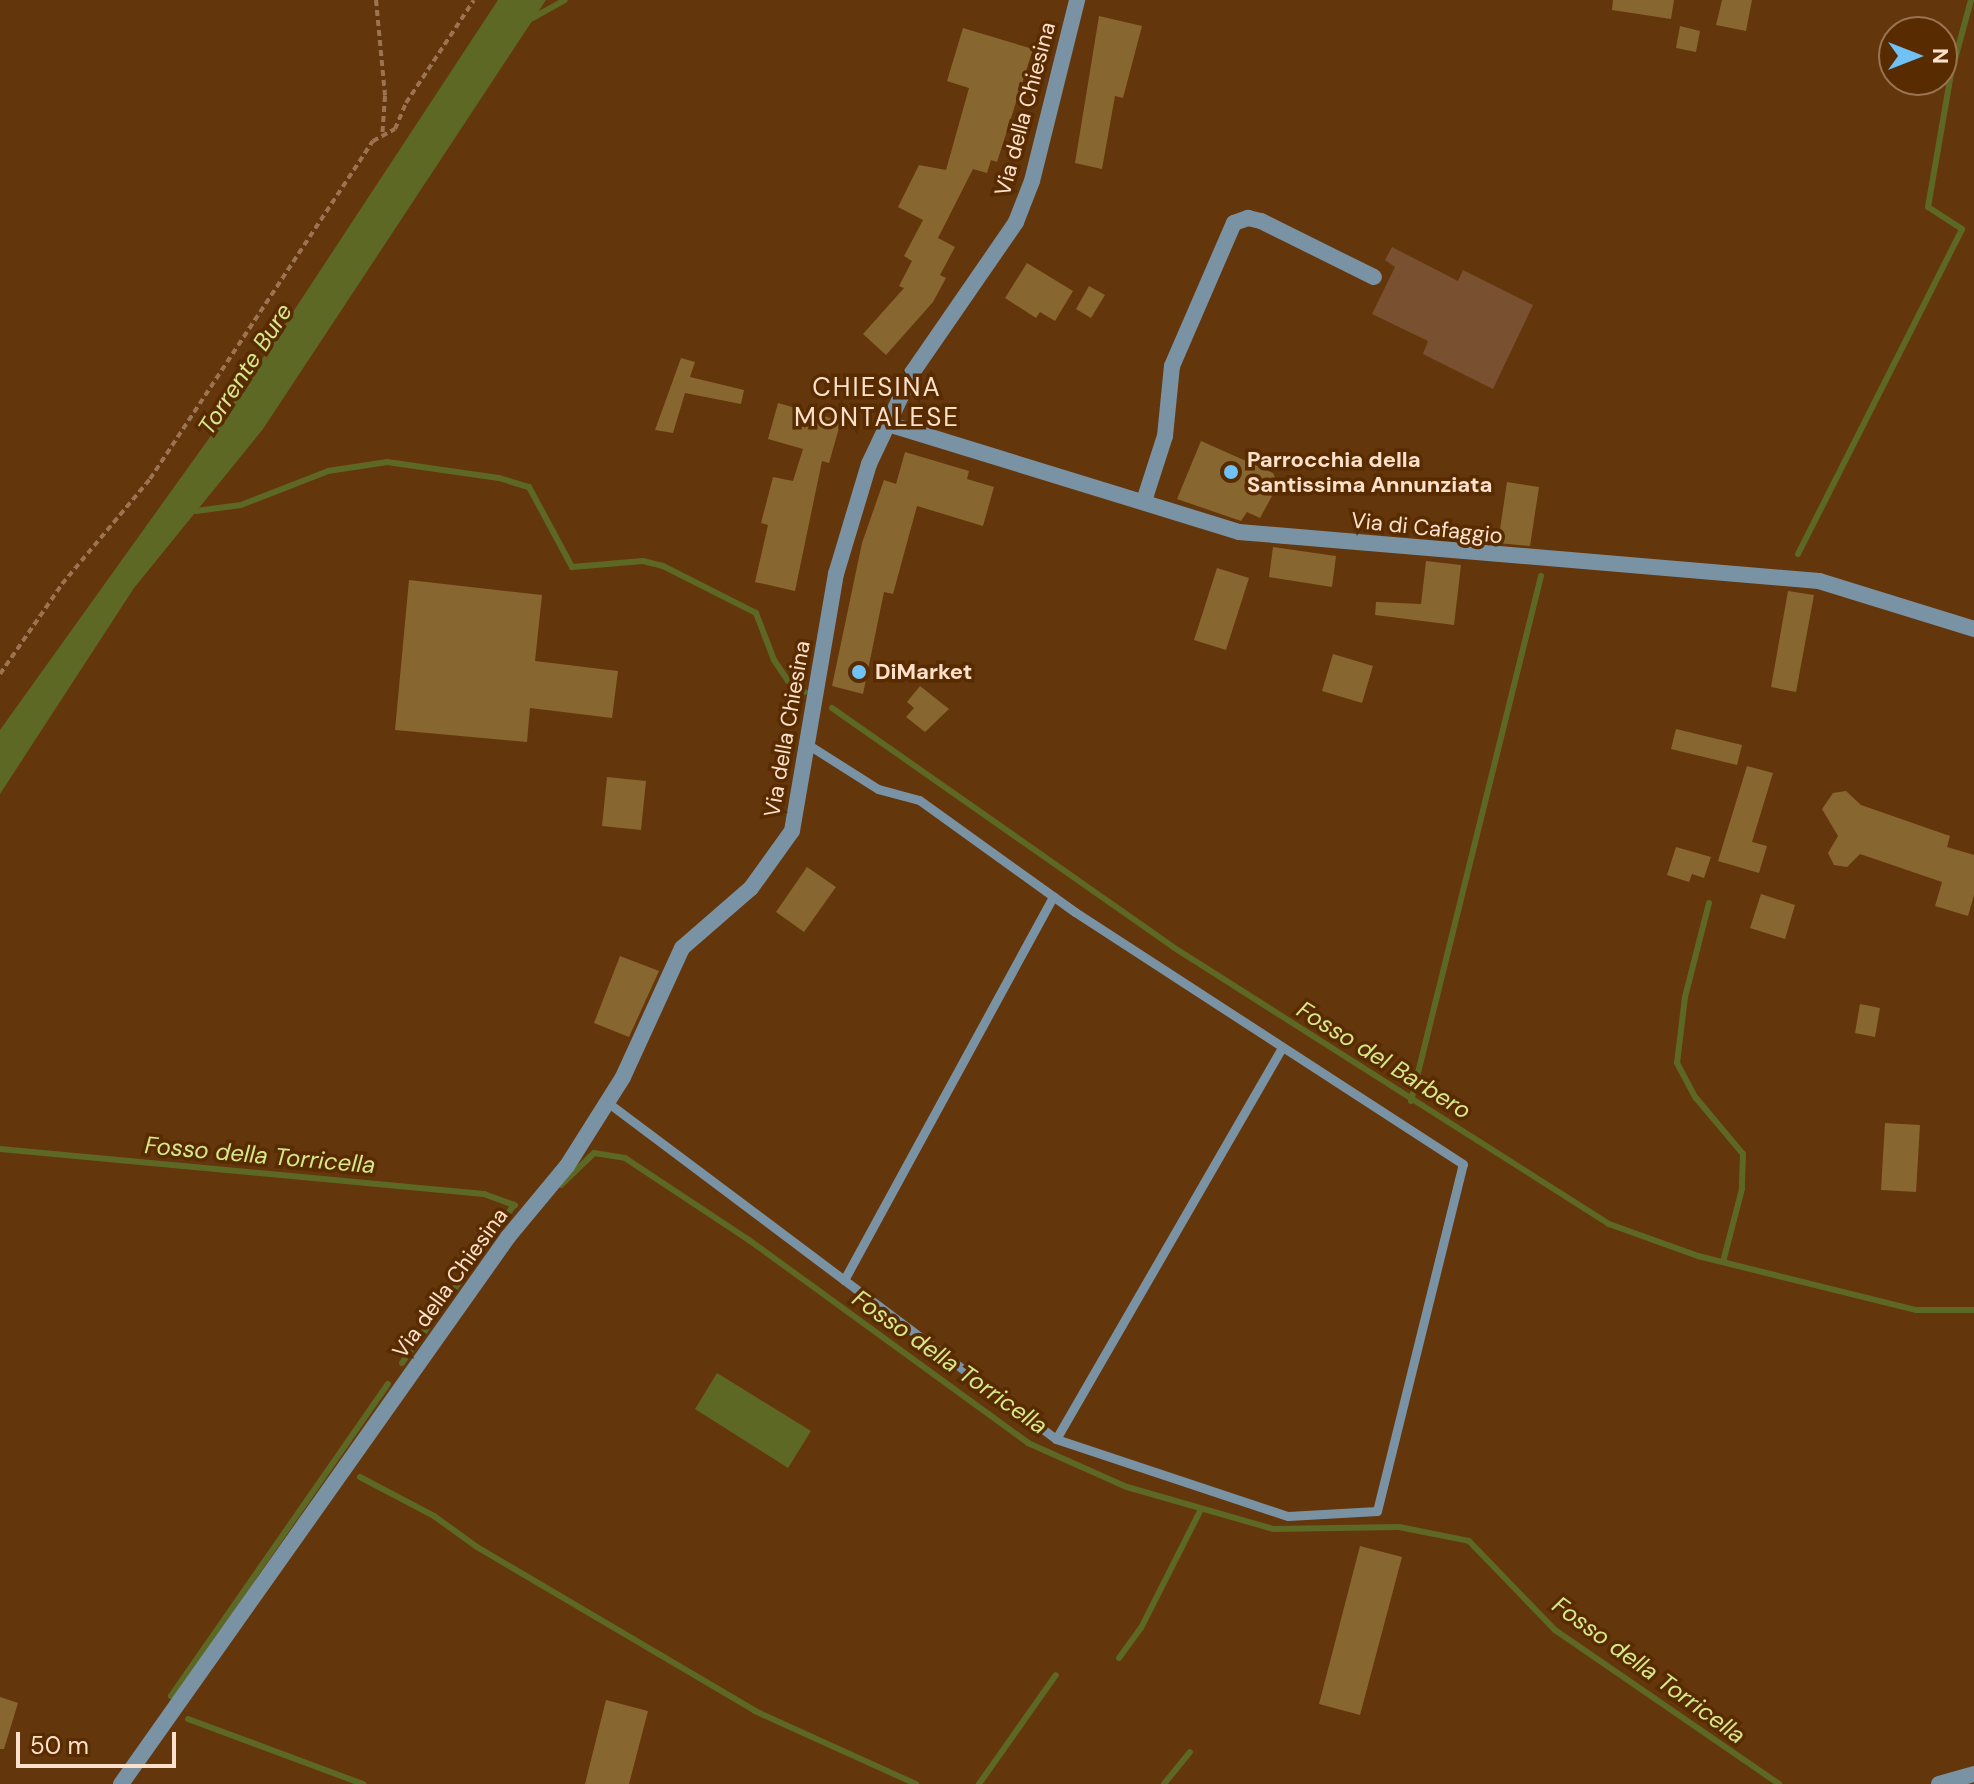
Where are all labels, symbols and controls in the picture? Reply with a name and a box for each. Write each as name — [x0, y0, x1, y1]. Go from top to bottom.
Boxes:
north arrow — [1878, 16, 1958, 96]
street label: Via della Chiesina — [989, 19, 1061, 199]
text: N — [1926, 48, 1955, 64]
water label: Torrente Bure — [192, 298, 298, 440]
district label: CHIESINA MONTALESE — [794, 372, 960, 434]
place label: Parrocchia della Santissima Annunziata — [1247, 446, 1492, 498]
marker: Parrocchia della Santissima Annunziata — [1222, 463, 1240, 481]
street label: Via di Cafaggio — [1350, 507, 1504, 549]
street label: Via della Chiesina — [758, 639, 816, 819]
place label: DiMarket — [875, 659, 972, 685]
marker: DiMarket — [850, 663, 868, 681]
water label: Fosso del Barbero — [1292, 995, 1476, 1125]
water label: Fosso della Torricella — [143, 1131, 377, 1179]
street label: Via della Chiesina — [387, 1203, 513, 1363]
water label: Fosso della Torricella — [847, 1284, 1053, 1440]
water label: Fosso della Torricella — [1547, 1590, 1751, 1750]
scale bar — [20, 1716, 180, 1766]
text: 50 m — [30, 1730, 89, 1761]

